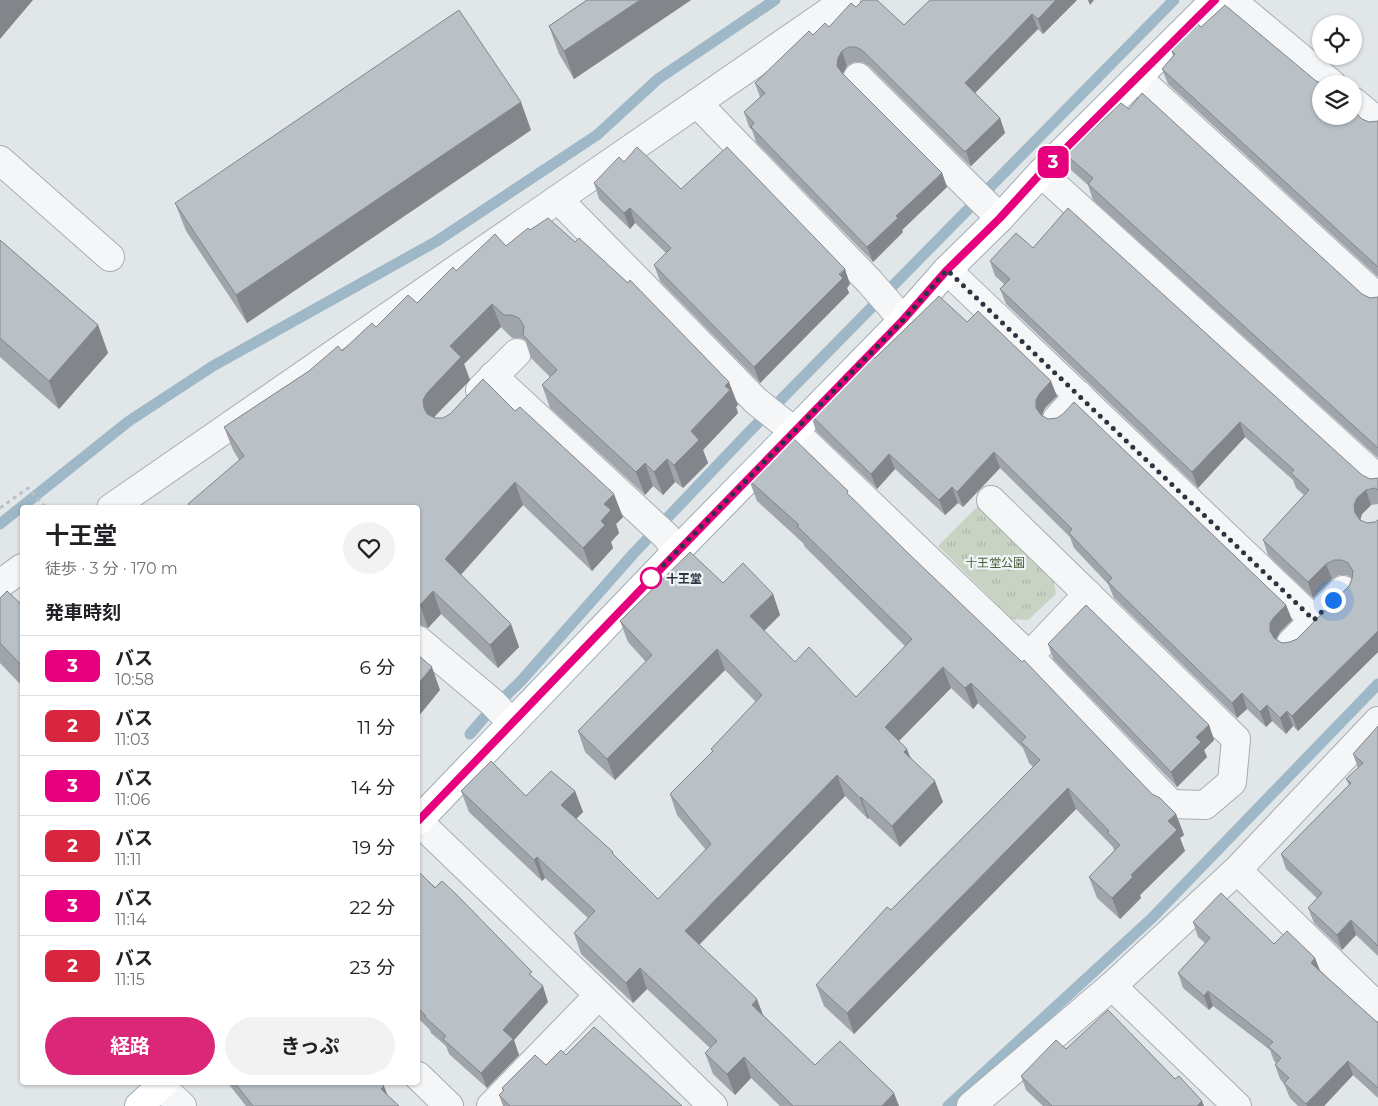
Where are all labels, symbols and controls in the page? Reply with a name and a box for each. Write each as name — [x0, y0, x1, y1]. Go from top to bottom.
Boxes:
map controls — [1312, 15, 1362, 125]
button: locate — [1312, 15, 1362, 65]
button: layers — [1312, 75, 1362, 125]
line badge: 3 — [1037, 146, 1069, 178]
text: 3 — [1048, 151, 1058, 173]
text: 十王堂 — [45, 521, 117, 550]
button: heart — [343, 522, 395, 574]
park label: 十王堂公園 — [965, 555, 1025, 570]
text: 徒歩 · 3 分 · 170 m — [45, 559, 178, 578]
marker: 十王堂 — [640, 567, 662, 589]
place label: 十王堂 — [666, 571, 702, 586]
your location — [1321, 588, 1346, 613]
text: 発車時刻 — [45, 601, 121, 624]
text: バス — [115, 647, 153, 670]
text: 3 — [67, 655, 78, 677]
text: 6 分 — [359, 656, 395, 679]
text: 10:58 — [115, 670, 154, 689]
text: バス — [115, 707, 153, 730]
text: 2 — [67, 715, 78, 737]
text: 11 分 — [357, 716, 395, 739]
text: 11:03 — [115, 730, 149, 749]
text: バス — [115, 767, 153, 790]
text: 3 — [67, 775, 78, 797]
text: 14 分 — [352, 776, 395, 799]
text: 11:06 — [115, 790, 150, 809]
text: バス — [115, 827, 153, 850]
text: 2 — [67, 835, 78, 857]
text: 19 分 — [353, 836, 395, 859]
text: 11:11 — [115, 850, 142, 869]
text: バス — [115, 887, 153, 910]
text: 3 — [67, 895, 78, 917]
text: 22 分 — [349, 896, 395, 919]
text: 11:14 — [115, 910, 146, 929]
text: バス — [115, 947, 153, 970]
text: 2 — [67, 955, 78, 977]
text: 23 分 — [350, 956, 395, 979]
text: 11:15 — [115, 970, 145, 989]
button: 経路 — [45, 1017, 215, 1075]
button: きっぷ — [225, 1017, 395, 1075]

